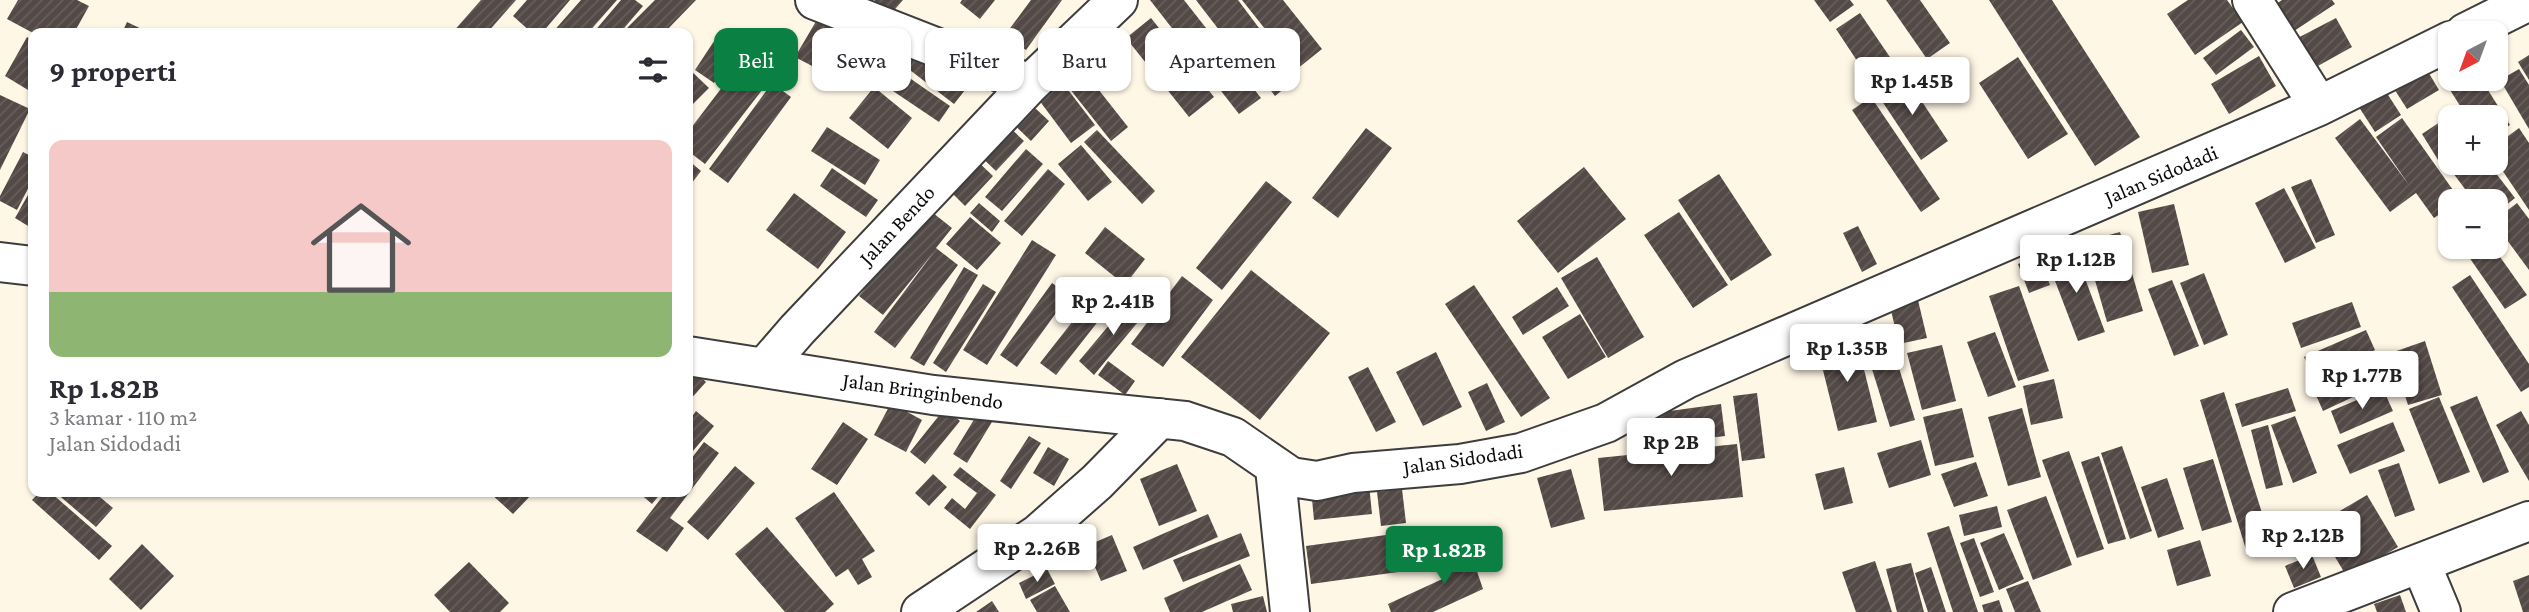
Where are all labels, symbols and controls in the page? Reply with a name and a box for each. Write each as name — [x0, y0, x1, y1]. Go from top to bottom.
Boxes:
north arrow — [2438, 21, 2508, 91]
map controls — [2438, 21, 2508, 259]
chip: Beli — [714, 28, 798, 91]
chip: Sewa — [812, 28, 911, 91]
chip: Filter — [925, 28, 1024, 91]
chip: Baru — [1038, 28, 1131, 91]
chip: Apartemen — [1145, 28, 1300, 91]
icon: filters — [634, 51, 672, 89]
text: 9 properti — [49, 54, 177, 87]
pin: Rp 1.45B — [1840, 58, 1984, 117]
text: Rp 1.45B — [1871, 67, 1953, 93]
button: + — [2438, 105, 2508, 175]
street label: Jalan Sidodadi — [2099, 140, 2222, 210]
street label: Jalan Bendo — [853, 180, 940, 271]
icon: home — [298, 185, 424, 311]
button: − — [2438, 189, 2508, 259]
pin: Rp 1.12B — [2004, 236, 2148, 295]
text: Rp 1.12B — [2036, 245, 2116, 271]
pin: Rp 2.41B — [1041, 278, 1185, 337]
text: Rp 2.41B — [1071, 287, 1155, 313]
pin: Rp 1.35B — [1775, 324, 1919, 384]
text: Rp 1.35B — [1806, 334, 1888, 360]
pin: Rp 1.77B — [2290, 352, 2434, 411]
text: Rp 1.77B — [2321, 361, 2403, 387]
street label: Jalan Bringinbendo — [839, 368, 1005, 414]
text: Rp 1.82B — [49, 371, 159, 404]
text: 3 kamar · 110 m² — [49, 404, 197, 430]
pin: Rp 2B — [1622, 419, 1720, 478]
text: Rp 2B — [1643, 428, 1699, 454]
text: Jalan Sidodadi — [49, 430, 181, 456]
street label: Jalan Sidodadi — [1400, 439, 1525, 480]
pin: Rp 2.12B — [2231, 512, 2375, 571]
text: Rp 2.12B — [2261, 521, 2345, 547]
pin: Rp 2.26B — [965, 524, 1109, 584]
pin: Rp 1.82B — [1372, 526, 1516, 586]
text: Rp 2.26B — [993, 534, 1081, 560]
text: Rp 1.82B — [1402, 536, 1486, 562]

